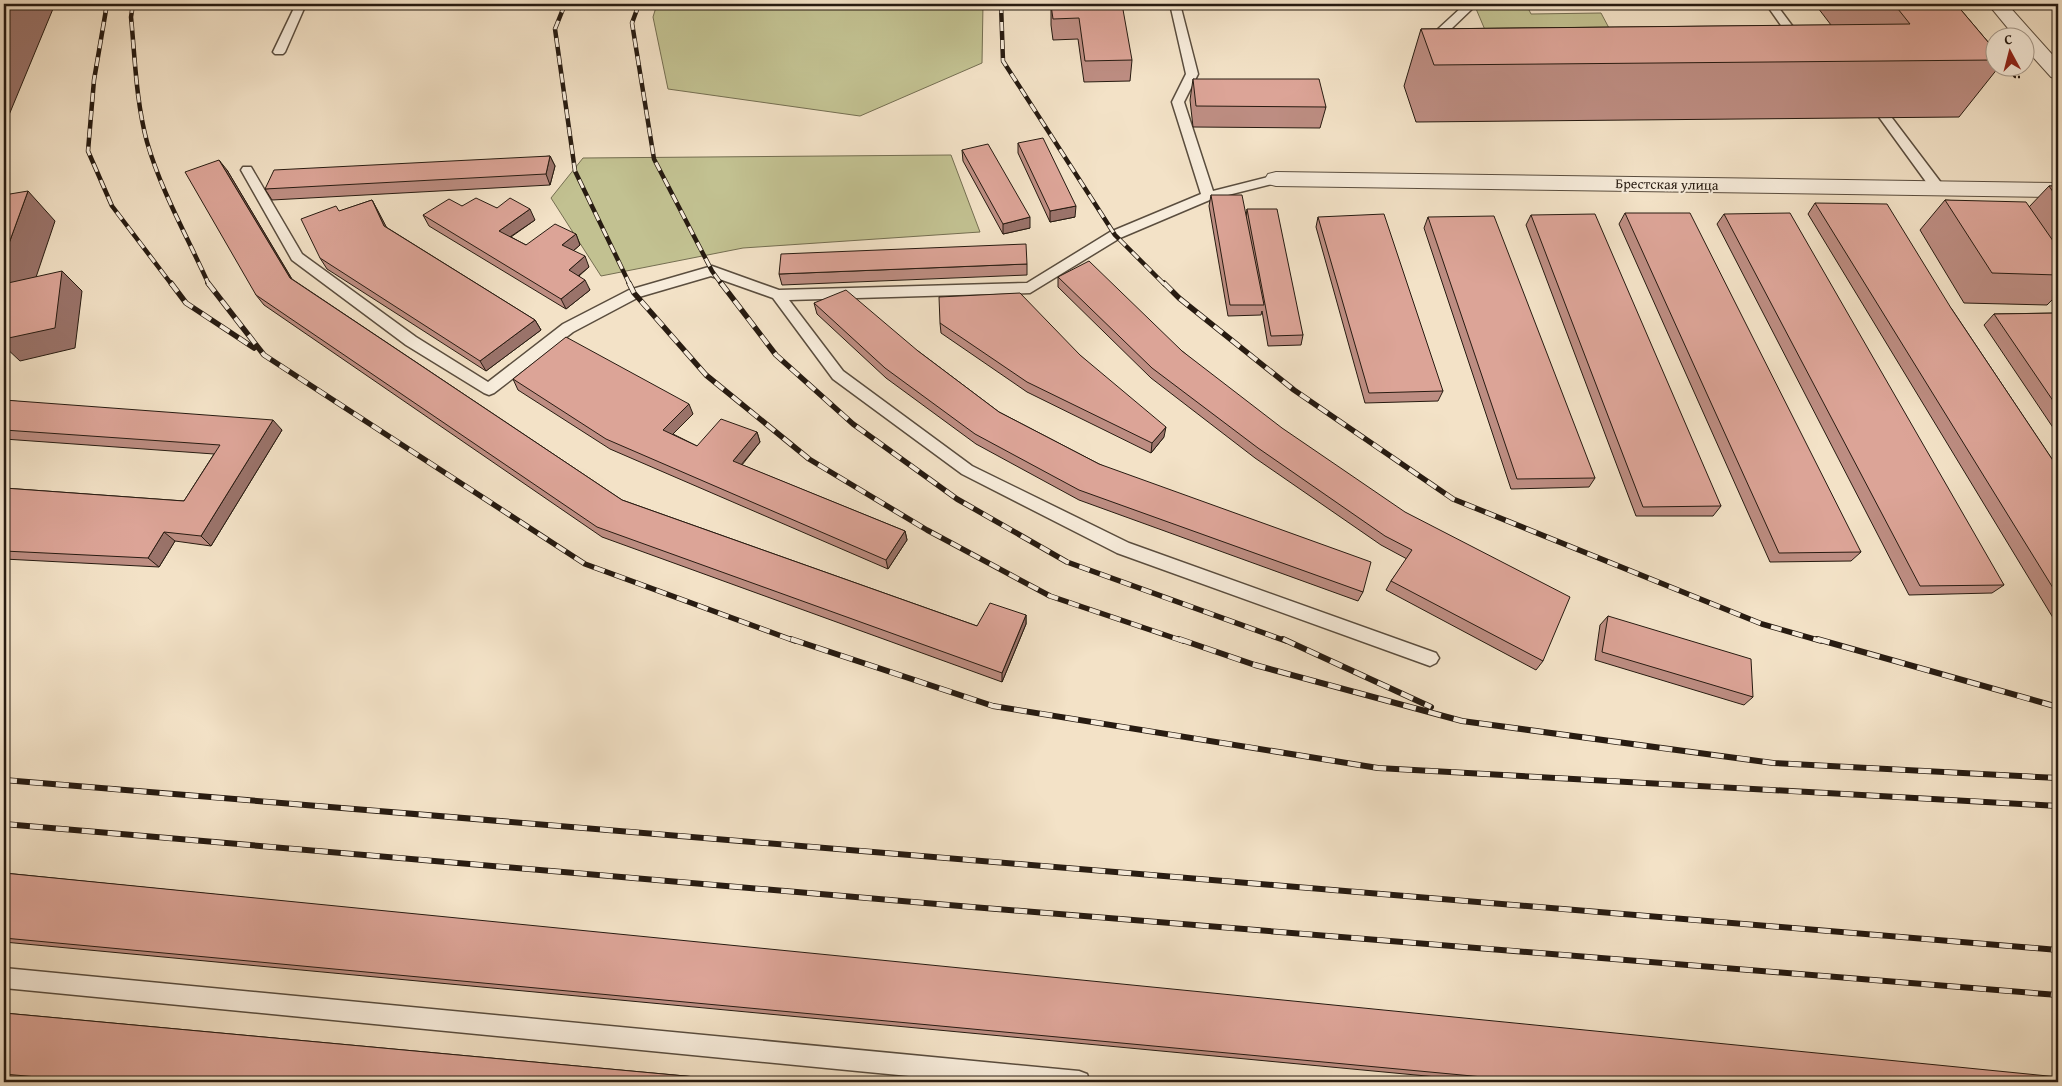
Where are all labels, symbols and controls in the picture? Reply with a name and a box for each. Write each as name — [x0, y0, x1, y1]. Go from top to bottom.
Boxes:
north arrow — [1984, 28, 2034, 78]
text: С — [2003, 29, 2014, 50]
street label: Брестская улица — [1615, 173, 1719, 195]

